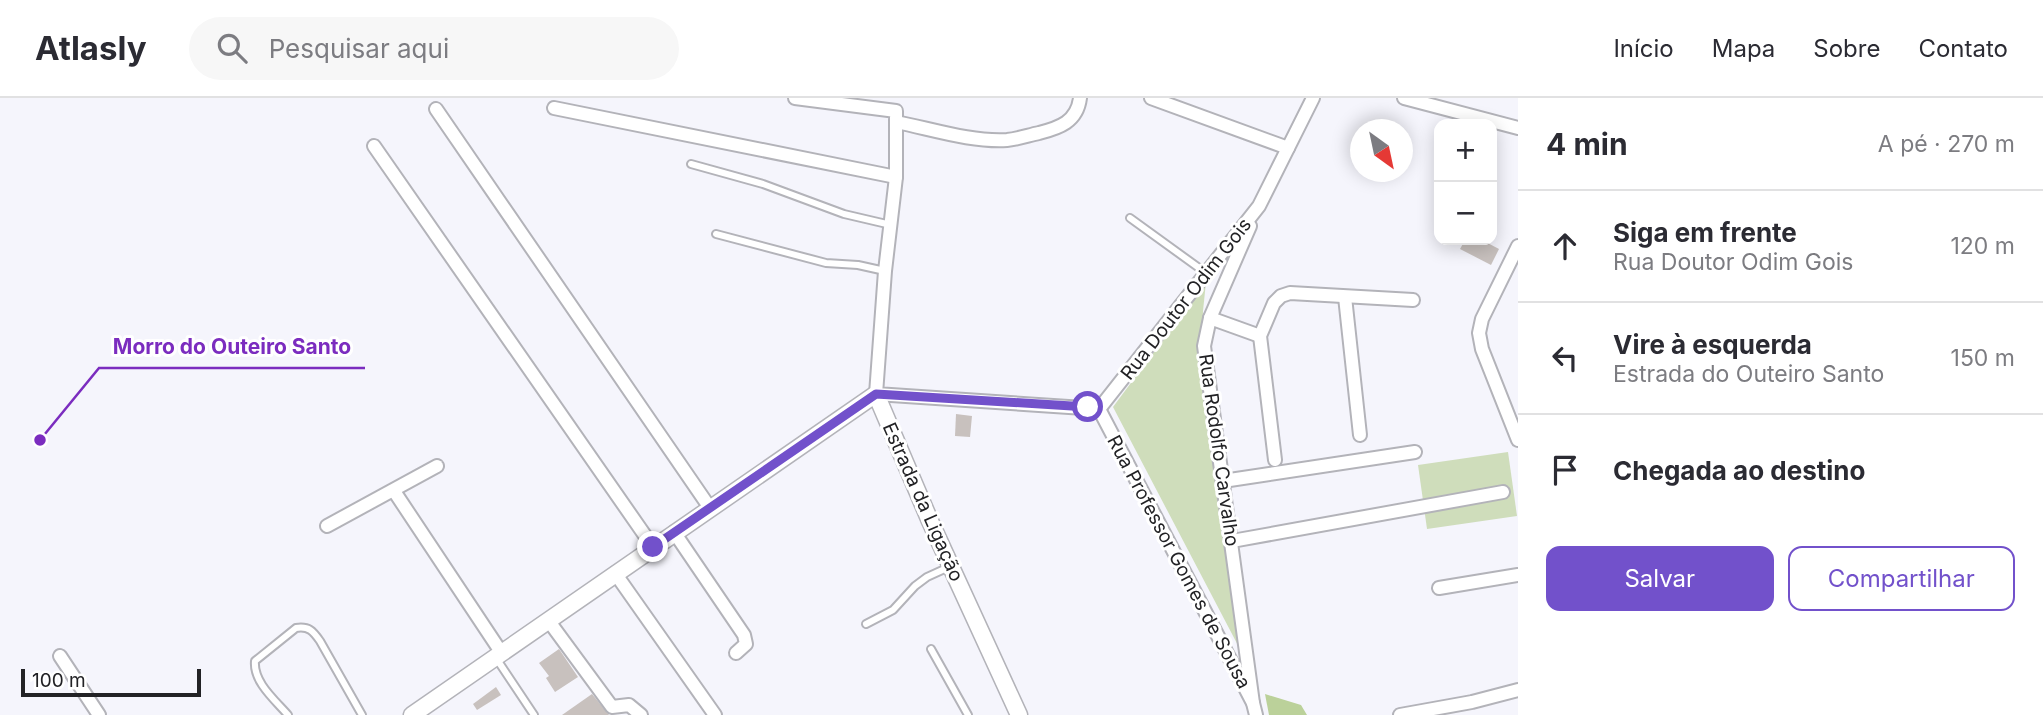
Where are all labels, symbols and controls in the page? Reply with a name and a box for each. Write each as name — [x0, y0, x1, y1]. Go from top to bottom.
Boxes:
search box — [189, 17, 679, 80]
text: Atlasly — [35, 28, 147, 68]
icon: search — [213, 29, 251, 67]
text: Pesquisar aqui — [269, 33, 449, 64]
text: Início — [1613, 34, 1674, 63]
text: Mapa — [1712, 34, 1775, 63]
text: Sobre — [1813, 34, 1880, 63]
text: Contato — [1918, 34, 2008, 63]
north arrow — [1350, 119, 1413, 182]
map controls — [1434, 119, 1497, 245]
button: + — [1434, 119, 1497, 182]
text: 4 min — [1546, 126, 1628, 162]
text: A pé · 270 m — [1878, 130, 2015, 158]
button: − — [1434, 182, 1497, 245]
street label: Rua Doutor Odim Gois — [1116, 214, 1256, 384]
text: Siga em frente — [1613, 217, 1797, 248]
icon: ahead — [1546, 227, 1584, 265]
text: 120 m — [1950, 232, 2015, 260]
text: Rua Doutor Odim Gois — [1613, 248, 1854, 276]
callout: Morro do Outeiro Santo — [99, 326, 365, 368]
text: Vire à esquerda — [1613, 329, 1812, 360]
text: Morro do Outeiro Santo — [113, 334, 351, 359]
icon: left — [1546, 339, 1584, 377]
text: 150 m — [1951, 344, 2015, 372]
street label: Rua Rodolfo Carvalho — [1194, 352, 1244, 548]
text: Estrada do Outeiro Santo — [1613, 360, 1884, 388]
route start — [1072, 391, 1103, 422]
street label: Estrada da Ligação — [878, 419, 968, 585]
street label: Rua Professor Gomes de Sousa — [1102, 431, 1256, 693]
icon: arrive — [1546, 451, 1584, 489]
text: Chegada ao destino — [1613, 455, 1865, 486]
route end — [637, 531, 668, 562]
button: Salvar — [1546, 546, 1774, 611]
button: Compartilhar — [1788, 546, 2015, 611]
scale bar — [21, 666, 201, 698]
text: 100 m — [32, 669, 86, 692]

